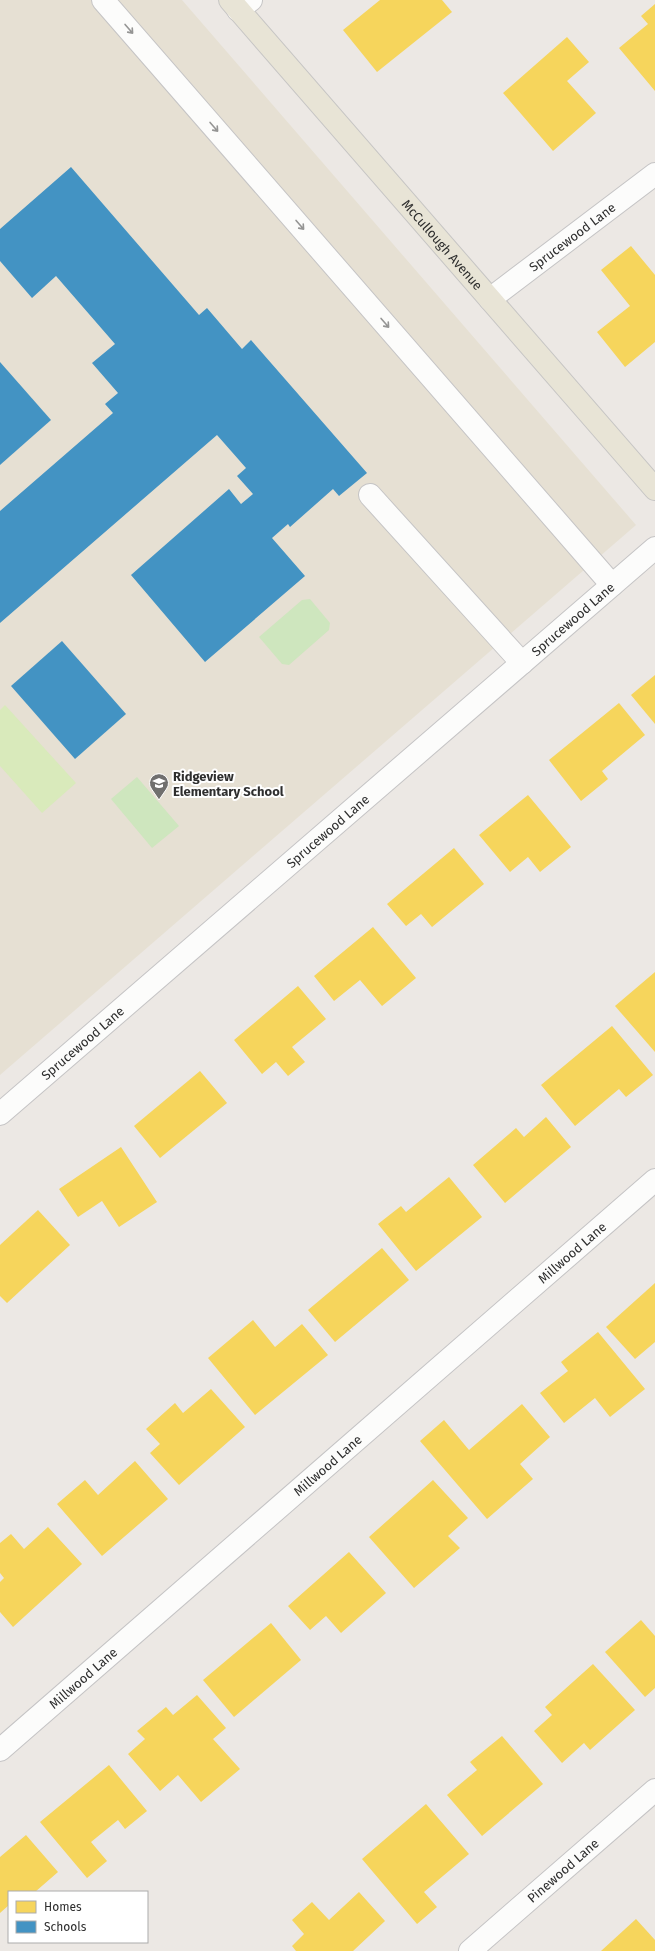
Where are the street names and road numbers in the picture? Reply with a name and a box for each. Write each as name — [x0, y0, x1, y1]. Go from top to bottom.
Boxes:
street label: McCullough Avenue — [399, 196, 486, 293]
street label: Sprucewood Lane — [526, 199, 618, 274]
street label: Sprucewood Lane — [528, 579, 617, 659]
street label: Sprucewood Lane — [283, 791, 372, 871]
street label: Sprucewood Lane — [38, 1003, 127, 1083]
street label: Millwood Lane — [535, 1219, 609, 1286]
street label: Millwood Lane — [290, 1431, 364, 1499]
street label: Millwood Lane — [46, 1644, 120, 1711]
street label: Pinewood Lane — [524, 1835, 602, 1905]

